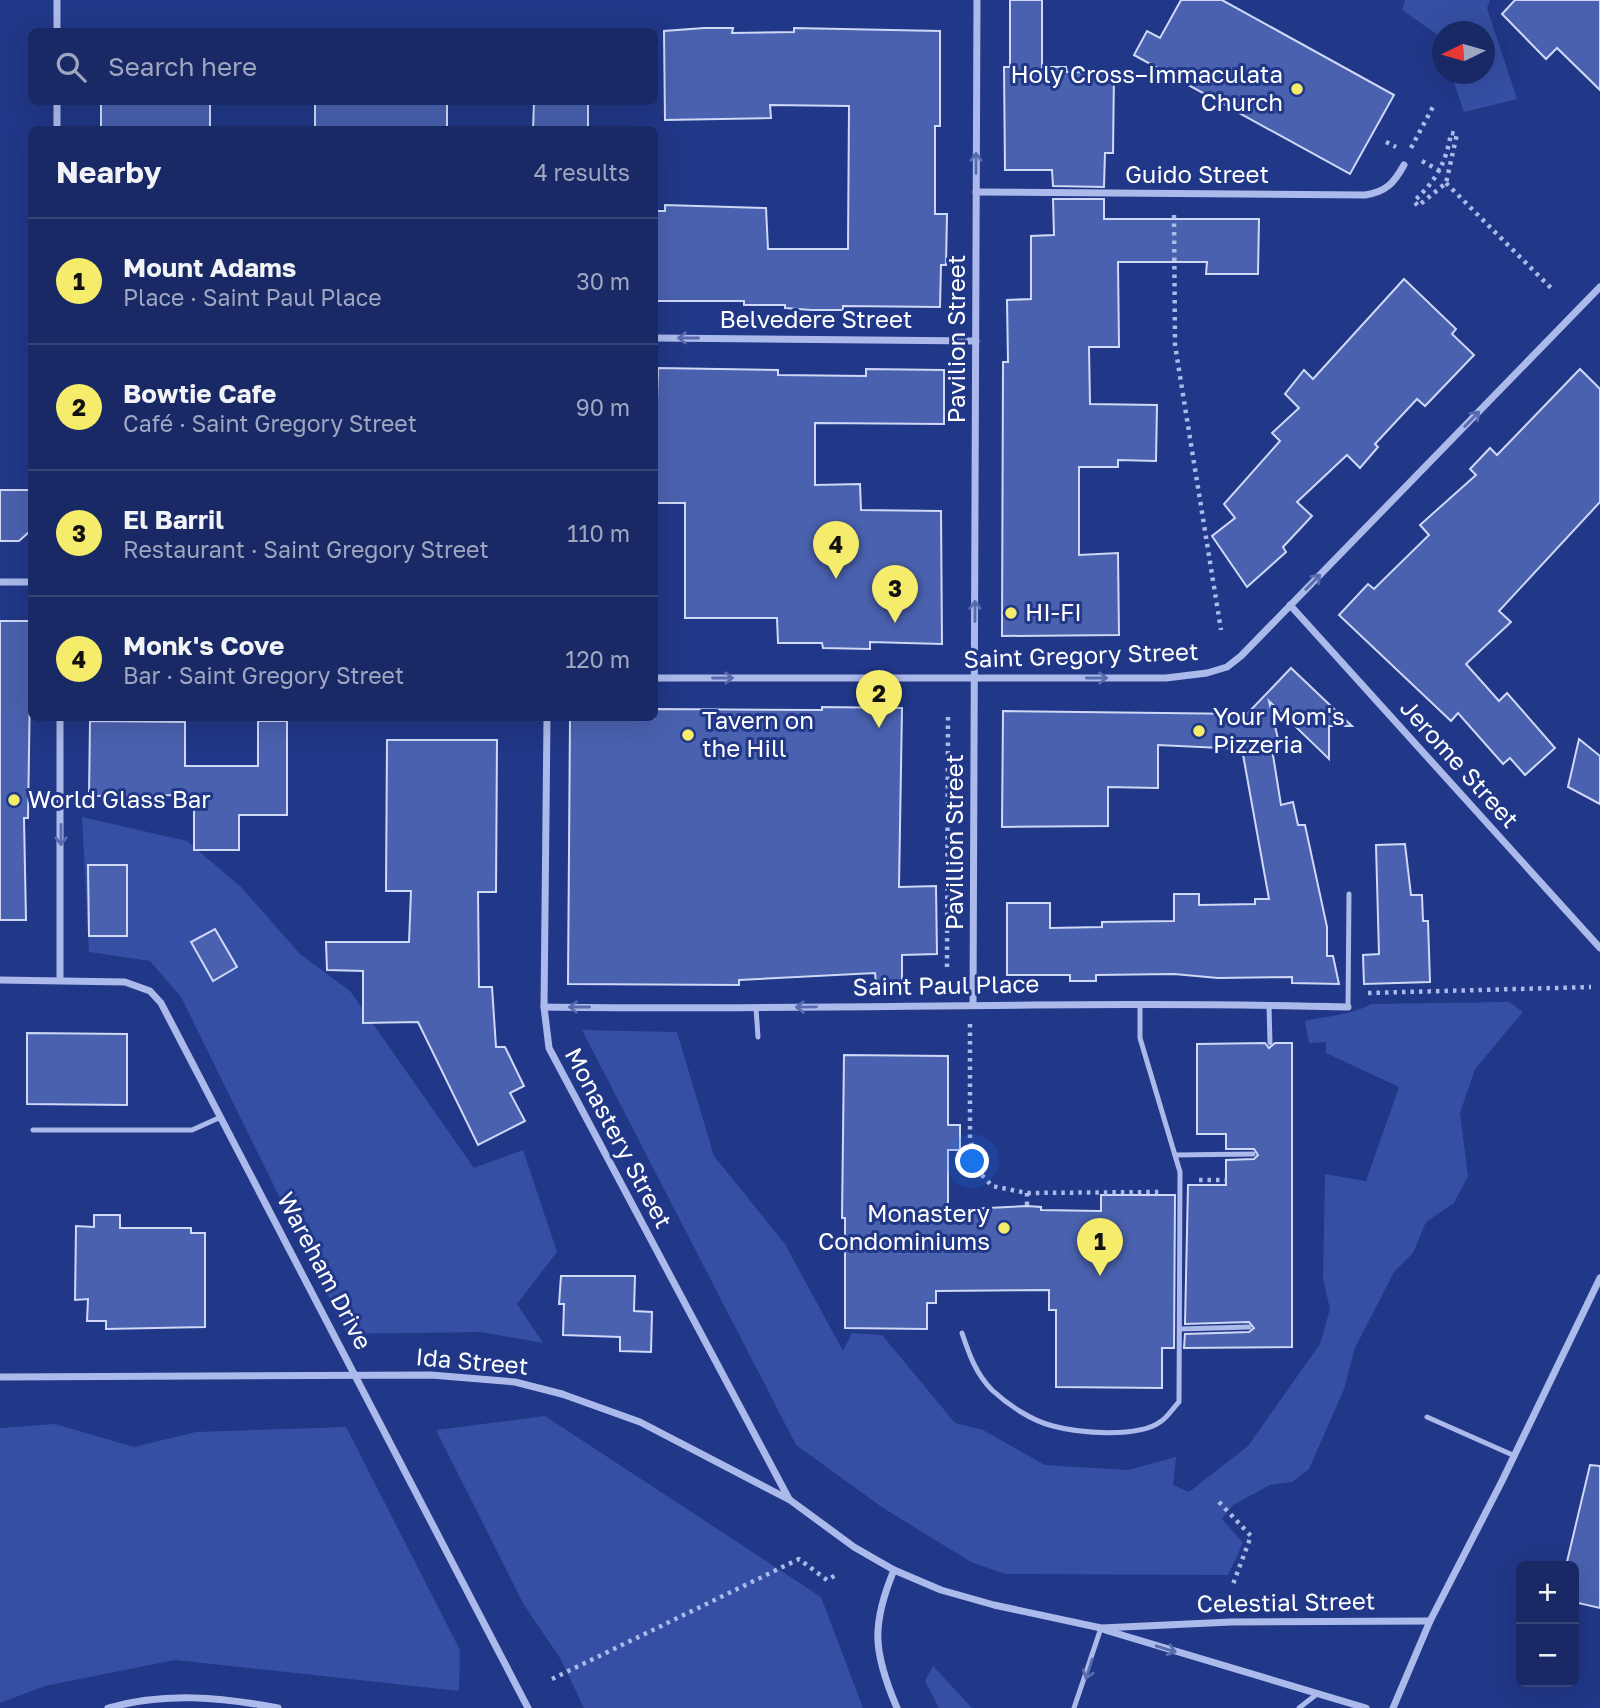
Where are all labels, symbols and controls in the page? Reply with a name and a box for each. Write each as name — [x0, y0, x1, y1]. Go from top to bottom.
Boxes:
north arrow — [1432, 21, 1495, 84]
search box — [28, 28, 658, 105]
icon: search — [52, 48, 90, 86]
text: Search here — [108, 51, 257, 82]
place label: Holy Cross–Immaculata Church — [1010, 59, 1283, 116]
marker: Holy Cross–Immaculata Church — [1289, 81, 1305, 97]
one-way arrow — [969, 151, 983, 174]
text: Nearby — [56, 154, 161, 190]
text: 4 results — [534, 158, 630, 186]
street label: Guido Street — [1125, 159, 1269, 188]
text: Mount Adams — [123, 252, 296, 283]
street label: Pavilion Street — [941, 255, 970, 423]
text: 1 — [73, 267, 85, 295]
text: 30 m — [576, 267, 630, 295]
text: Place · Saint Paul Place — [123, 283, 382, 311]
street label: Belvedere Street — [720, 304, 912, 333]
one-way arrow — [676, 331, 699, 345]
text: Bowtie Cafe — [123, 378, 276, 409]
text: 2 — [72, 393, 86, 421]
text: 90 m — [576, 393, 630, 421]
text: Café · Saint Gregory Street — [123, 409, 417, 437]
one-way arrow — [1463, 411, 1480, 428]
text: El Barril — [123, 504, 224, 535]
text: 3 — [72, 519, 86, 547]
text: 110 m — [567, 519, 630, 547]
pin: 4 — [813, 521, 859, 579]
text: Restaurant · Saint Gregory Street — [123, 535, 489, 563]
pin: 3 — [872, 565, 918, 623]
one-way arrow — [1305, 574, 1322, 591]
place label: HI-FI — [1025, 597, 1082, 626]
one-way arrow — [968, 599, 982, 622]
marker: HI-FI — [1003, 605, 1019, 621]
text: Monk's Cove — [123, 630, 284, 661]
street label: Saint Gregory Street — [963, 636, 1199, 673]
text: 4 — [72, 645, 86, 673]
text: 120 m — [565, 645, 630, 673]
text: Bar · Saint Gregory Street — [123, 661, 404, 689]
pin: 2 — [856, 670, 902, 728]
one-way arrow — [711, 671, 734, 685]
one-way arrow — [1085, 671, 1108, 685]
street label: Jerome Street — [1395, 693, 1525, 833]
place label: Your Mom's Pizzeria — [1213, 701, 1345, 758]
place label: Tavern on the Hill — [702, 705, 814, 762]
marker: Your Mom's Pizzeria — [1191, 723, 1207, 739]
marker: Tavern on the Hill — [680, 727, 696, 743]
street label: Pavillion Street — [939, 754, 968, 930]
place label: World Glass Bar — [28, 784, 211, 813]
marker: World Glass Bar — [6, 792, 22, 808]
one-way arrow — [54, 823, 68, 846]
street label: Saint Paul Place — [852, 968, 1040, 1001]
one-way arrow — [568, 1000, 591, 1014]
one-way arrow — [795, 1000, 818, 1014]
street label: Monastery Street — [560, 1042, 679, 1232]
your location — [955, 1144, 989, 1178]
street label: Wareham Drive — [272, 1187, 379, 1354]
place label: Monastery Condominiums — [818, 1198, 990, 1255]
pin: 1 — [1077, 1218, 1123, 1276]
marker: Monastery Condominiums — [996, 1220, 1012, 1236]
street label: Ida Street — [415, 1341, 530, 1380]
map controls — [1516, 1561, 1579, 1687]
button: + — [1516, 1561, 1579, 1624]
street label: Celestial Street — [1196, 1585, 1376, 1618]
button: − — [1516, 1624, 1579, 1687]
one-way arrow — [1155, 1643, 1177, 1656]
one-way arrow — [1082, 1657, 1094, 1679]

